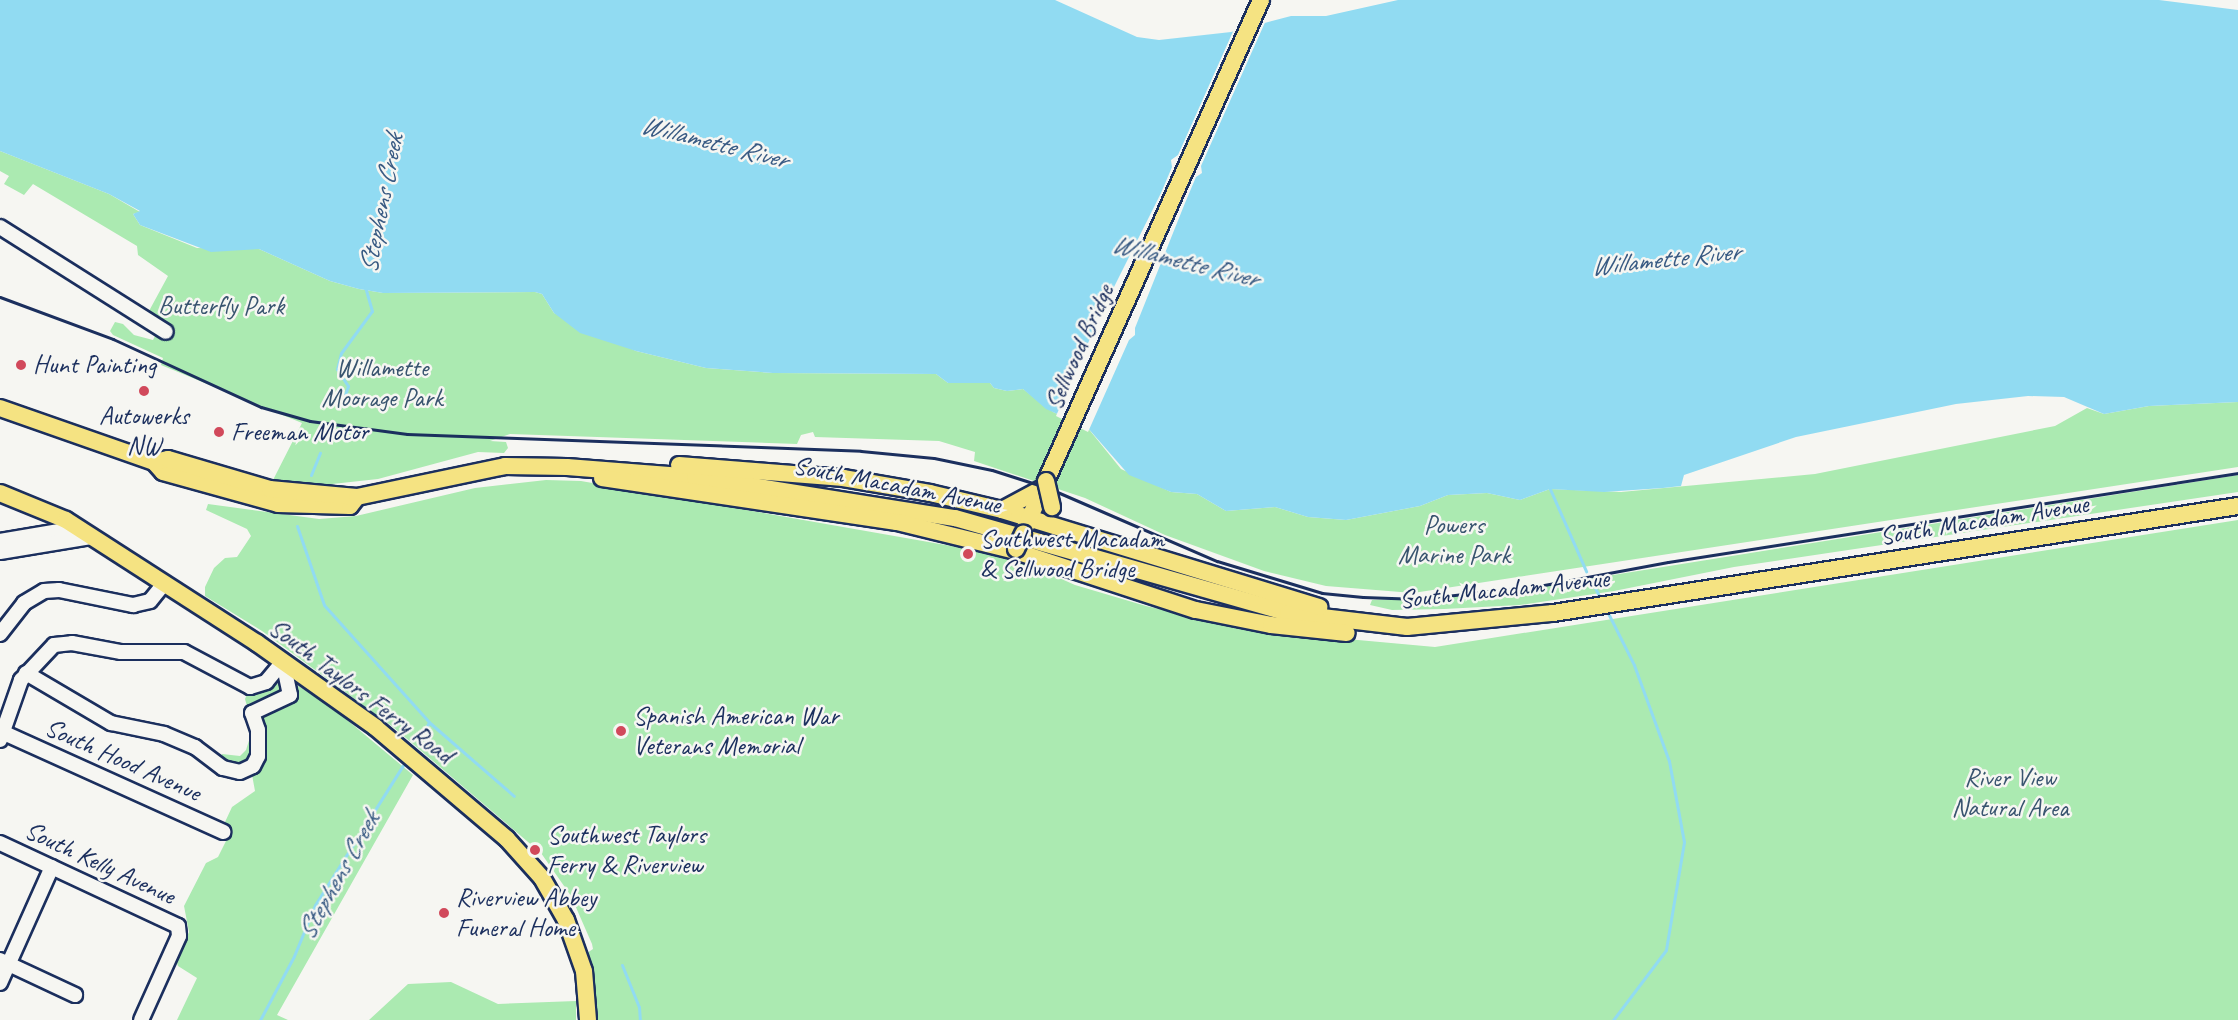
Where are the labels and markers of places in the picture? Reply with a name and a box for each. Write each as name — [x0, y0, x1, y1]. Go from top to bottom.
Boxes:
place label: Hunt Painting — [33, 349, 157, 381]
marker: Hunt Painting — [14, 358, 28, 372]
marker: Autowerks NW — [137, 384, 151, 398]
place label: Autowerks NW — [99, 400, 189, 461]
place label: Freeman Motor — [231, 416, 368, 448]
marker: Freeman Motor — [212, 425, 226, 439]
place label: Southwest Macadam & Sellwood Bridge — [980, 523, 1162, 584]
marker: Southwest Macadam & Sellwood Bridge — [961, 547, 975, 561]
place label: Spanish American War Veterans Memorial — [633, 700, 839, 762]
marker: Spanish American War Veterans Memorial — [614, 724, 628, 738]
place label: Southwest Taylors Ferry & Riverview — [547, 819, 705, 880]
marker: Southwest Taylors Ferry & Riverview — [528, 843, 542, 857]
place label: Riverview Abbey Funeral Home — [456, 882, 596, 944]
marker: Riverview Abbey Funeral Home — [437, 906, 451, 920]

